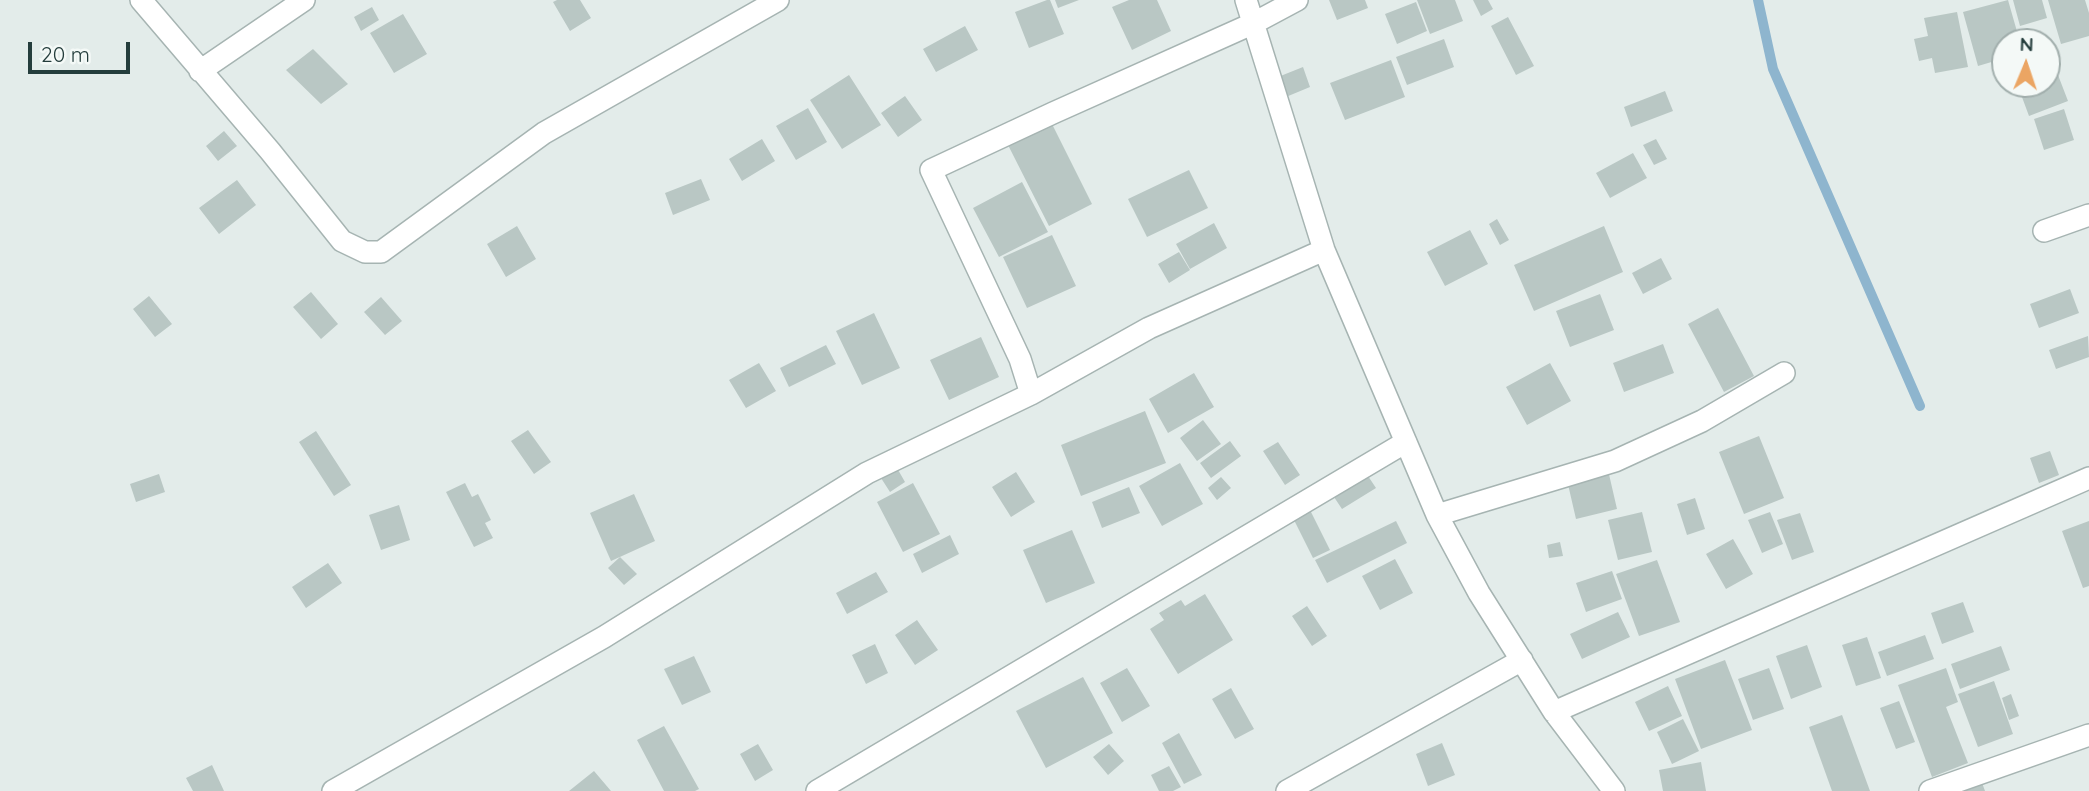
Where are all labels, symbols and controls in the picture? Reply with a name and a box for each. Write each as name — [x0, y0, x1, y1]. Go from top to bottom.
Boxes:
scale bar — [32, 28, 133, 72]
north arrow — [1991, 28, 2061, 98]
text: N — [2019, 32, 2034, 56]
text: 20 m — [41, 41, 90, 67]

